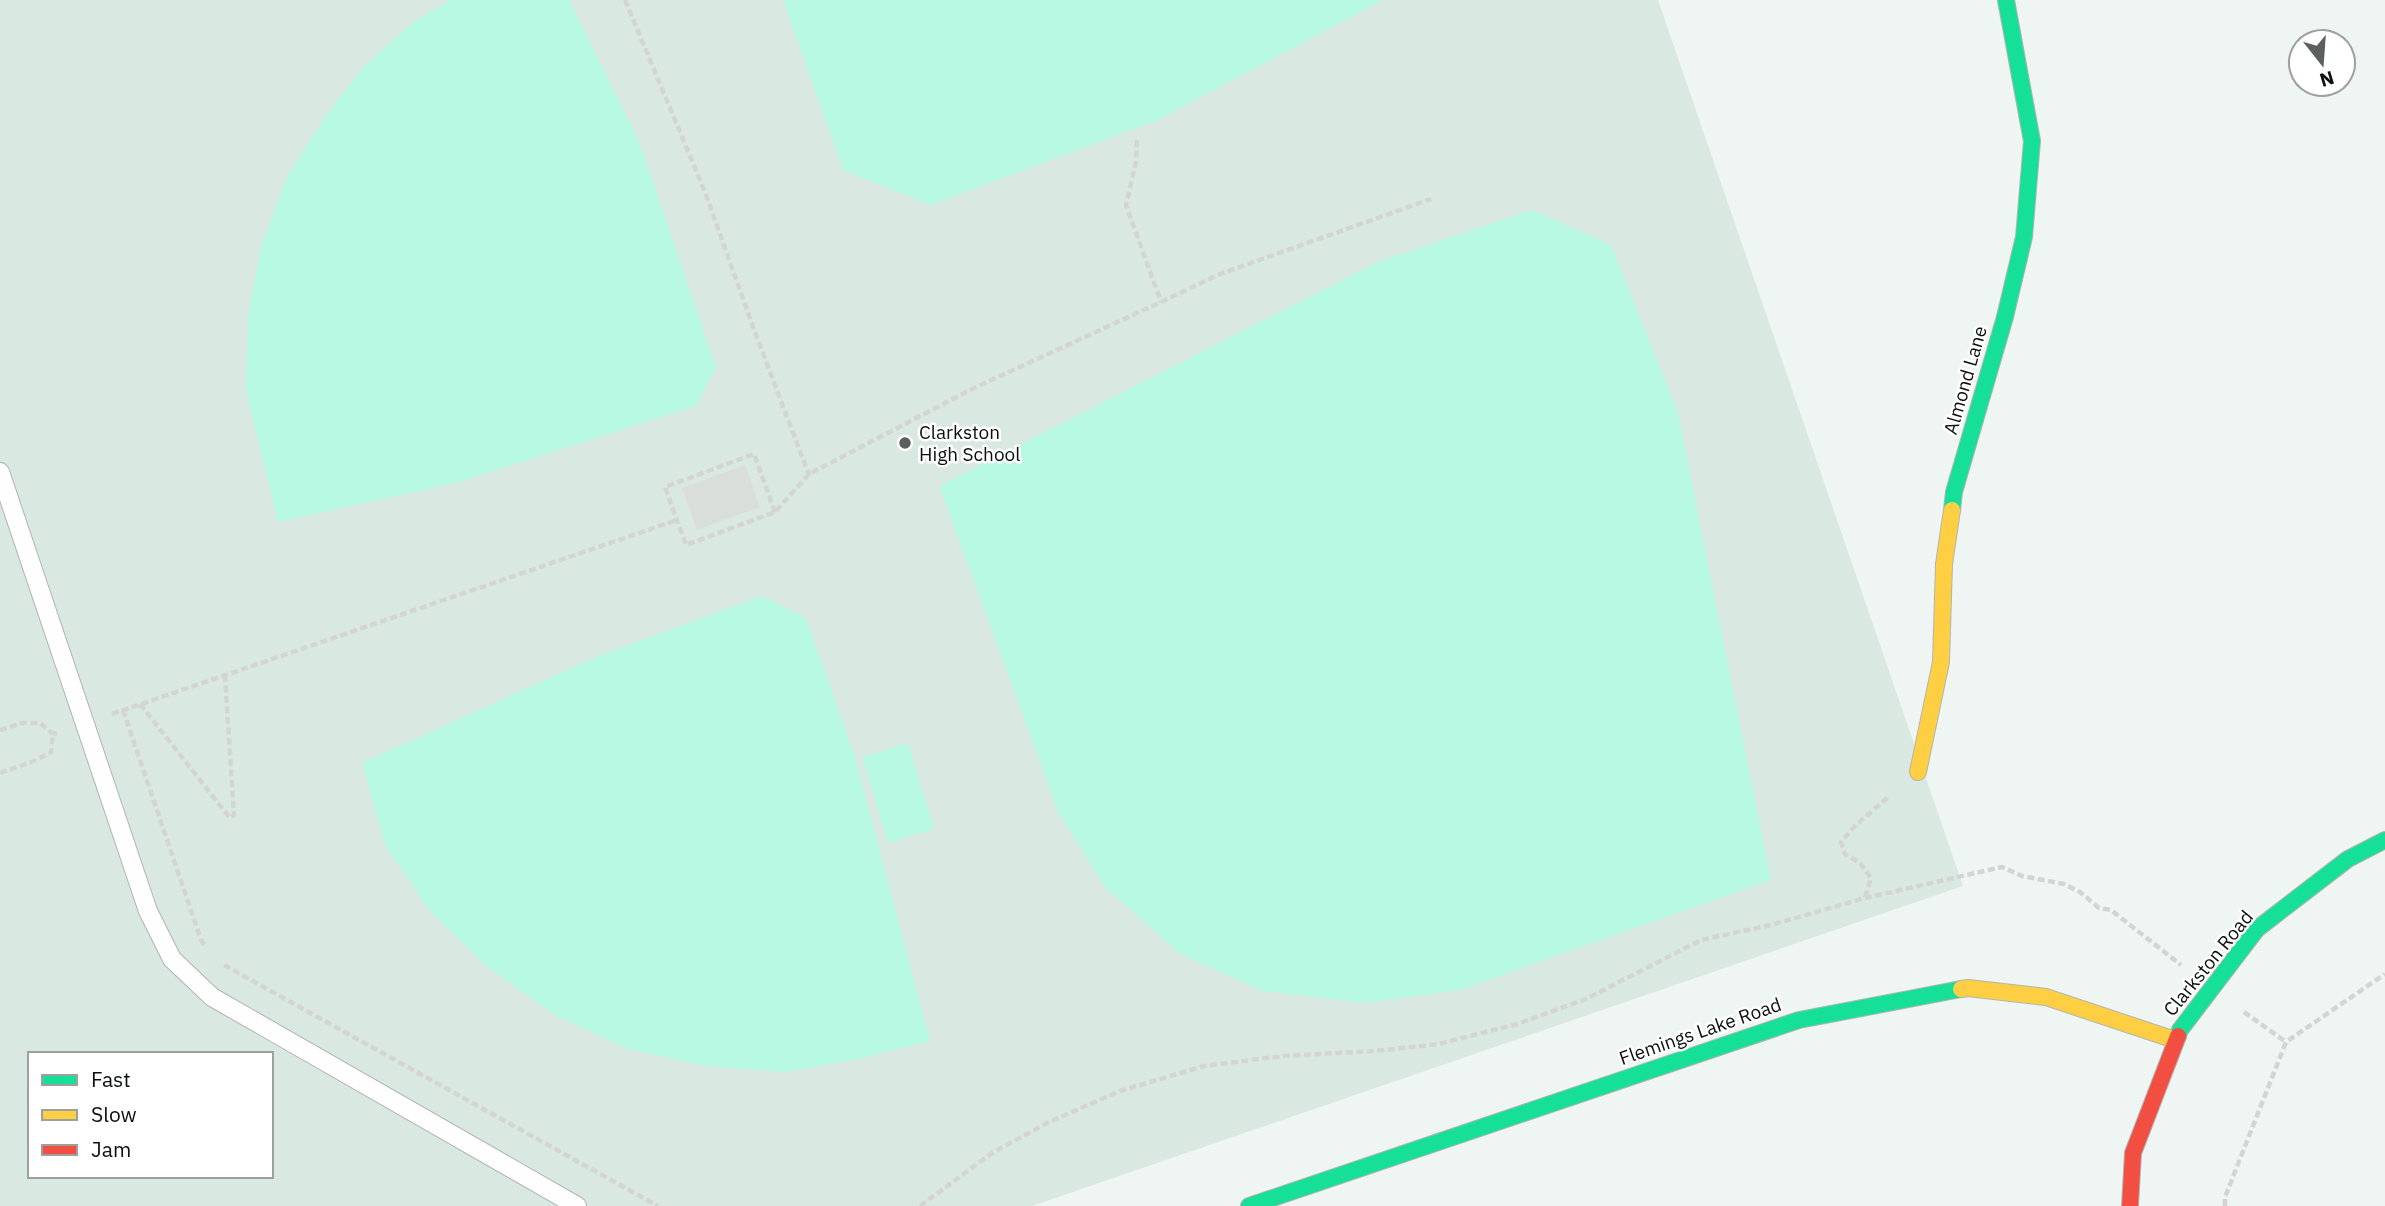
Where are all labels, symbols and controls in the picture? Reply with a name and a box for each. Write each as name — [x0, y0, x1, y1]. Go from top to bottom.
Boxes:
north arrow — [2287, 28, 2357, 98]
text: N — [2317, 66, 2337, 93]
street label: Almond Lane — [1938, 323, 1992, 437]
place label: Clarkston High School — [919, 420, 1020, 466]
marker: Clarkston High School — [897, 435, 913, 451]
street label: Clarkston Road — [2158, 905, 2258, 1021]
street label: Flemings Lake Road — [1616, 992, 1784, 1070]
legend — [28, 1052, 273, 1178]
text: Fast — [91, 1065, 131, 1093]
text: Slow — [91, 1100, 137, 1128]
text: Jam — [91, 1135, 131, 1163]

